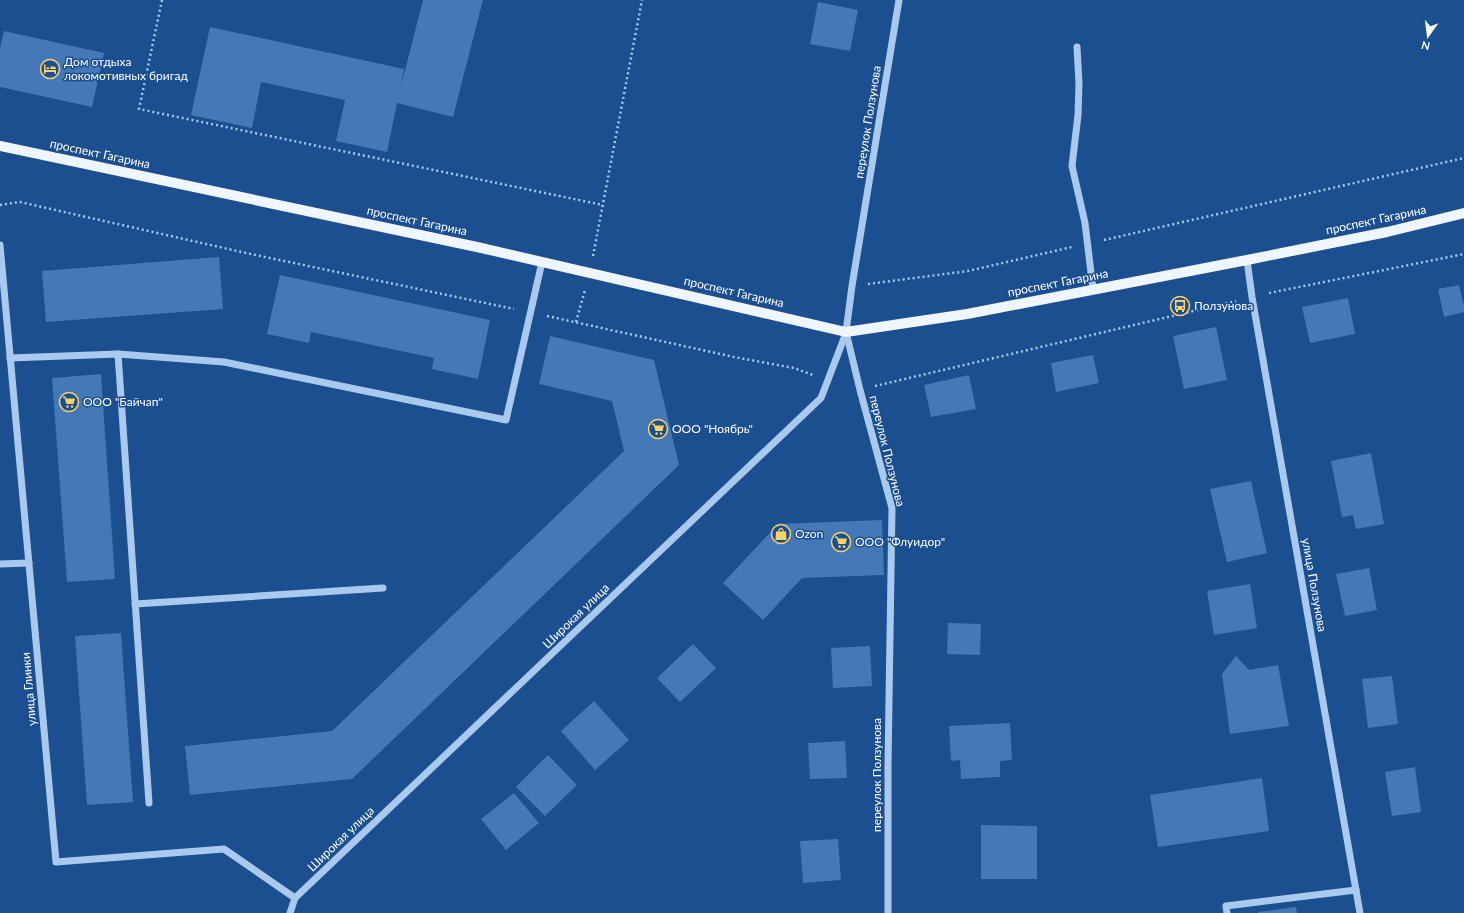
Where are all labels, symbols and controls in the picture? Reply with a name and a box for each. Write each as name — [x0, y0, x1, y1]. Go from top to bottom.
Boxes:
north arrow — [1408, 16, 1448, 56]
text: N — [1420, 39, 1431, 54]
place label: Дом отдыха локомотивных бригад — [64, 54, 189, 83]
hotel icon: Дом отдыха локомотивных бригад — [39, 58, 61, 80]
street label: переулок Ползунова — [851, 64, 884, 179]
street label: проспект Гагарина — [49, 136, 152, 171]
street label: проспект Гагарина — [1324, 202, 1428, 237]
street label: проспект Гагарина — [366, 203, 469, 238]
street label: проспект Гагарина — [1006, 265, 1110, 300]
street label: проспект Гагарина — [683, 273, 786, 310]
bus stop icon: Ползунова — [1169, 295, 1191, 317]
place label: Ползунова — [1194, 298, 1253, 313]
supermarket icon: ООО "Байчап" — [58, 391, 80, 413]
place label: ООО "Байчап" — [83, 394, 163, 409]
street label: переулок Ползунова — [866, 394, 909, 508]
supermarket icon: ООО "Ноябрь" — [647, 418, 669, 440]
place label: ООО "Ноябрь" — [672, 421, 753, 436]
shop icon: Ozon — [770, 523, 792, 545]
place label: Ozon — [795, 526, 823, 541]
supermarket icon: ООО "Флуидор" — [830, 531, 852, 553]
place label: ООО "Флуидор" — [855, 534, 945, 549]
street label: улица Ползунова — [1299, 537, 1330, 633]
street label: Широкая улица — [539, 580, 612, 651]
street label: улица Глинки — [18, 652, 39, 726]
street label: переулок Ползунова — [869, 718, 884, 832]
street label: Широкая улица — [304, 803, 377, 874]

